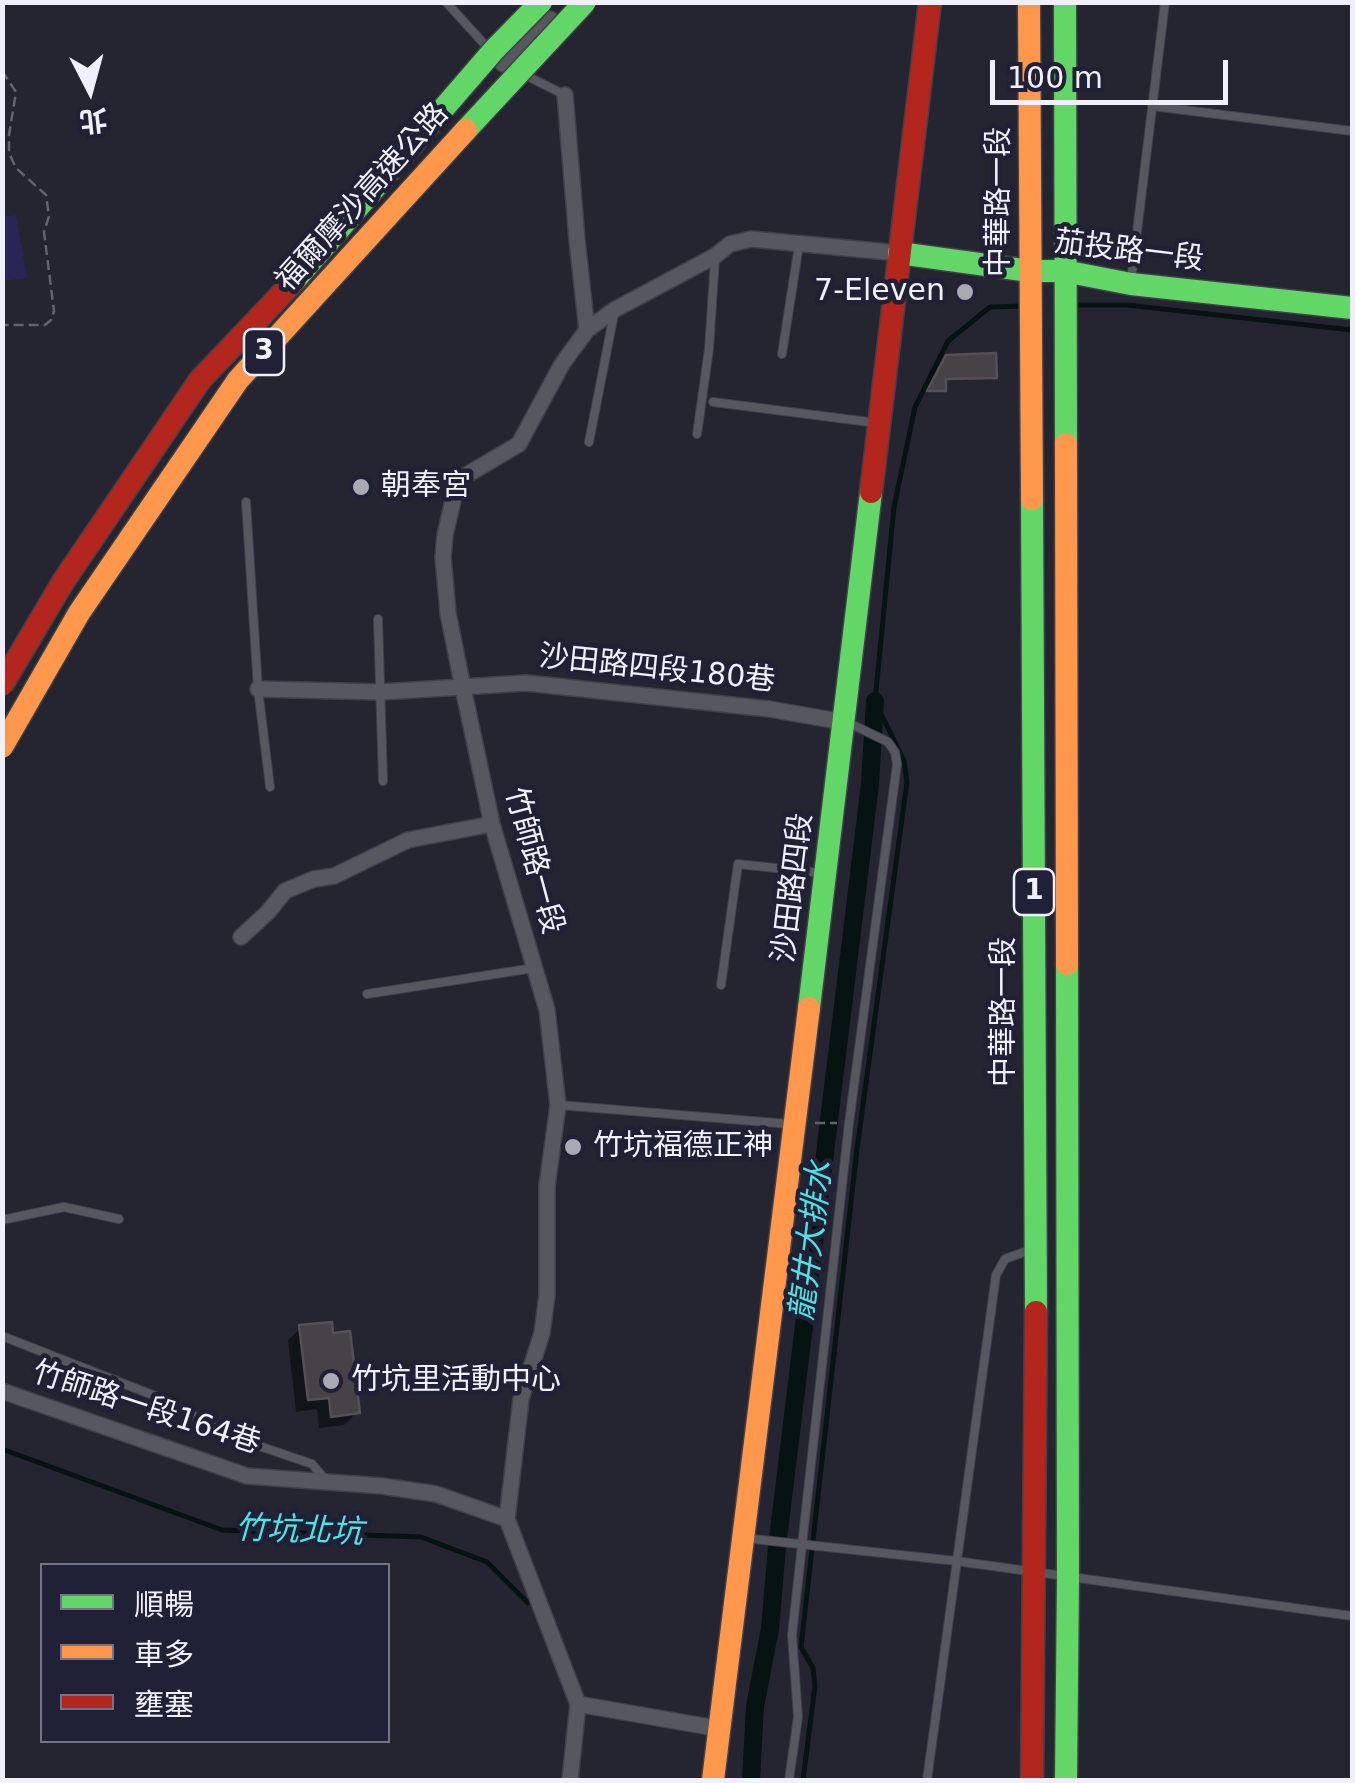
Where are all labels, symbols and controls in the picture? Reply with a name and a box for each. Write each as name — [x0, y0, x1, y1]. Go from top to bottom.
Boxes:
north arrow — [40, 40, 140, 140]
scale bar — [995, 40, 1232, 102]
text: 100 m — [1007, 60, 1103, 95]
street label: 福爾摩沙高速公路 — [269, 97, 457, 299]
text: 北 — [78, 102, 109, 138]
street label: 中華路一段 — [982, 127, 1018, 277]
street label: 茄投路一段 — [1052, 225, 1206, 279]
place label: 7-Eleven — [814, 274, 945, 310]
marker: 7-Eleven — [954, 281, 976, 303]
road number: 3 — [244, 329, 284, 375]
place label: 朝奉宮 — [381, 469, 471, 505]
marker: 朝奉宮 — [350, 476, 372, 498]
street label: 沙田路四段180巷 — [537, 640, 777, 700]
street label: 竹師路一段 — [496, 784, 570, 938]
street label: 沙田路四段 — [767, 811, 821, 965]
road number: 1 — [1014, 869, 1054, 915]
street label: 中華路一段 — [987, 937, 1023, 1087]
place label: 竹坑福德正神 — [593, 1129, 773, 1165]
marker: 竹坑福德正神 — [562, 1136, 584, 1158]
water label: 龍井大排水 — [784, 1159, 842, 1323]
street label: 竹師路一段164巷 — [28, 1355, 264, 1463]
place label: 竹坑里活動中心 — [351, 1363, 561, 1399]
marker: 竹坑里活動中心 — [320, 1370, 342, 1392]
water label: 竹坑北坑 — [234, 1511, 364, 1553]
legend — [40, 1563, 390, 1743]
text: 順暢 — [134, 1587, 194, 1622]
text: 車多 — [134, 1637, 194, 1672]
text: 壅塞 — [134, 1687, 194, 1722]

